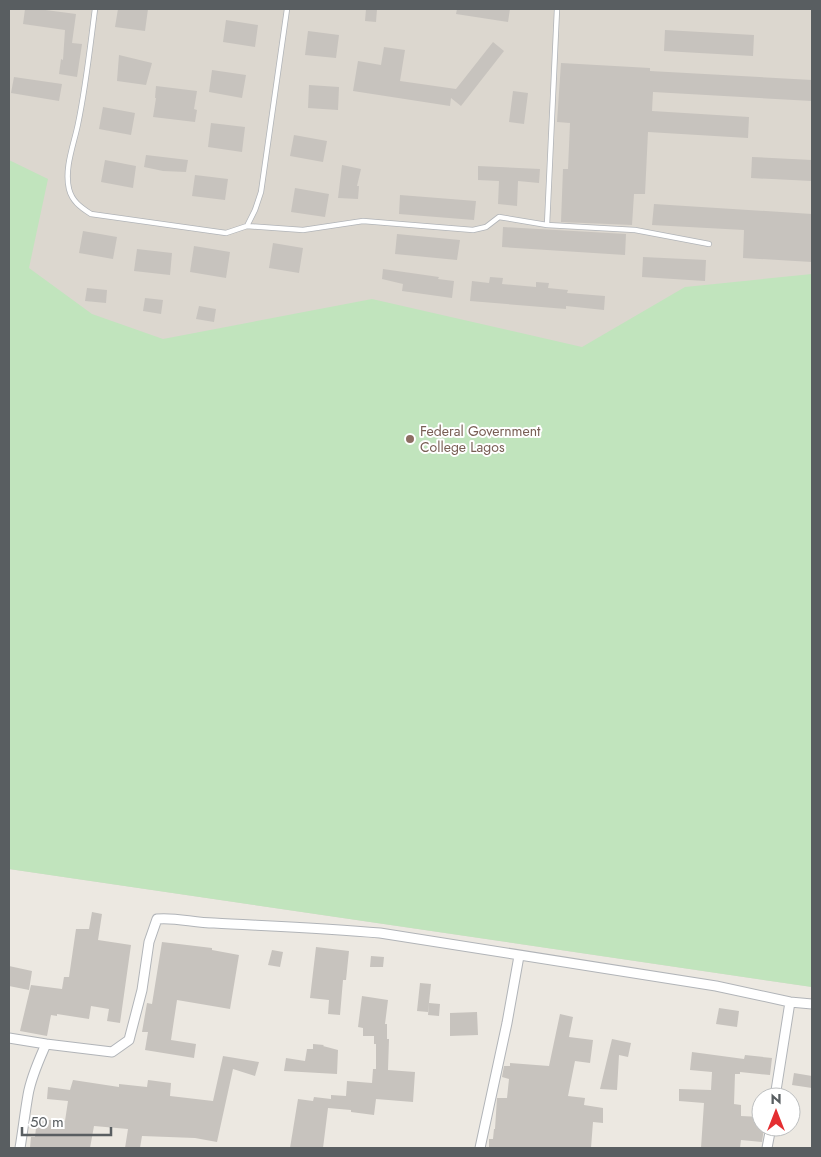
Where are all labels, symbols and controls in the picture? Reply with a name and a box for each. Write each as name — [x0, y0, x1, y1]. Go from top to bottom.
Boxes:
place label: Federal Government College Lagos — [420, 421, 541, 457]
marker: Federal Government College Lagos — [404, 433, 416, 445]
north arrow — [751, 1087, 801, 1137]
text: N — [770, 1089, 782, 1109]
scale bar — [22, 1104, 111, 1136]
text: 50 m — [30, 1111, 64, 1133]

